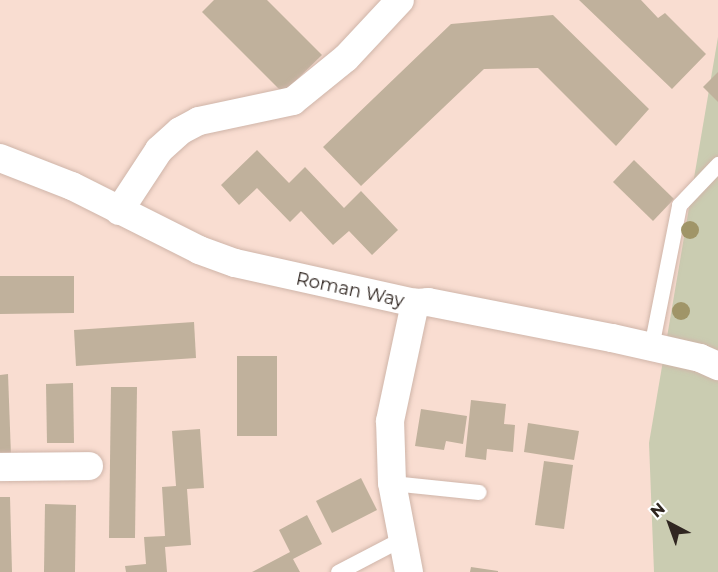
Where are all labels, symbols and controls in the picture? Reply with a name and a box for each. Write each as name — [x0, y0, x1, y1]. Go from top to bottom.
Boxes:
street label: Roman Way — [294, 268, 406, 312]
north arrow — [640, 494, 700, 554]
text: N — [647, 499, 669, 521]

